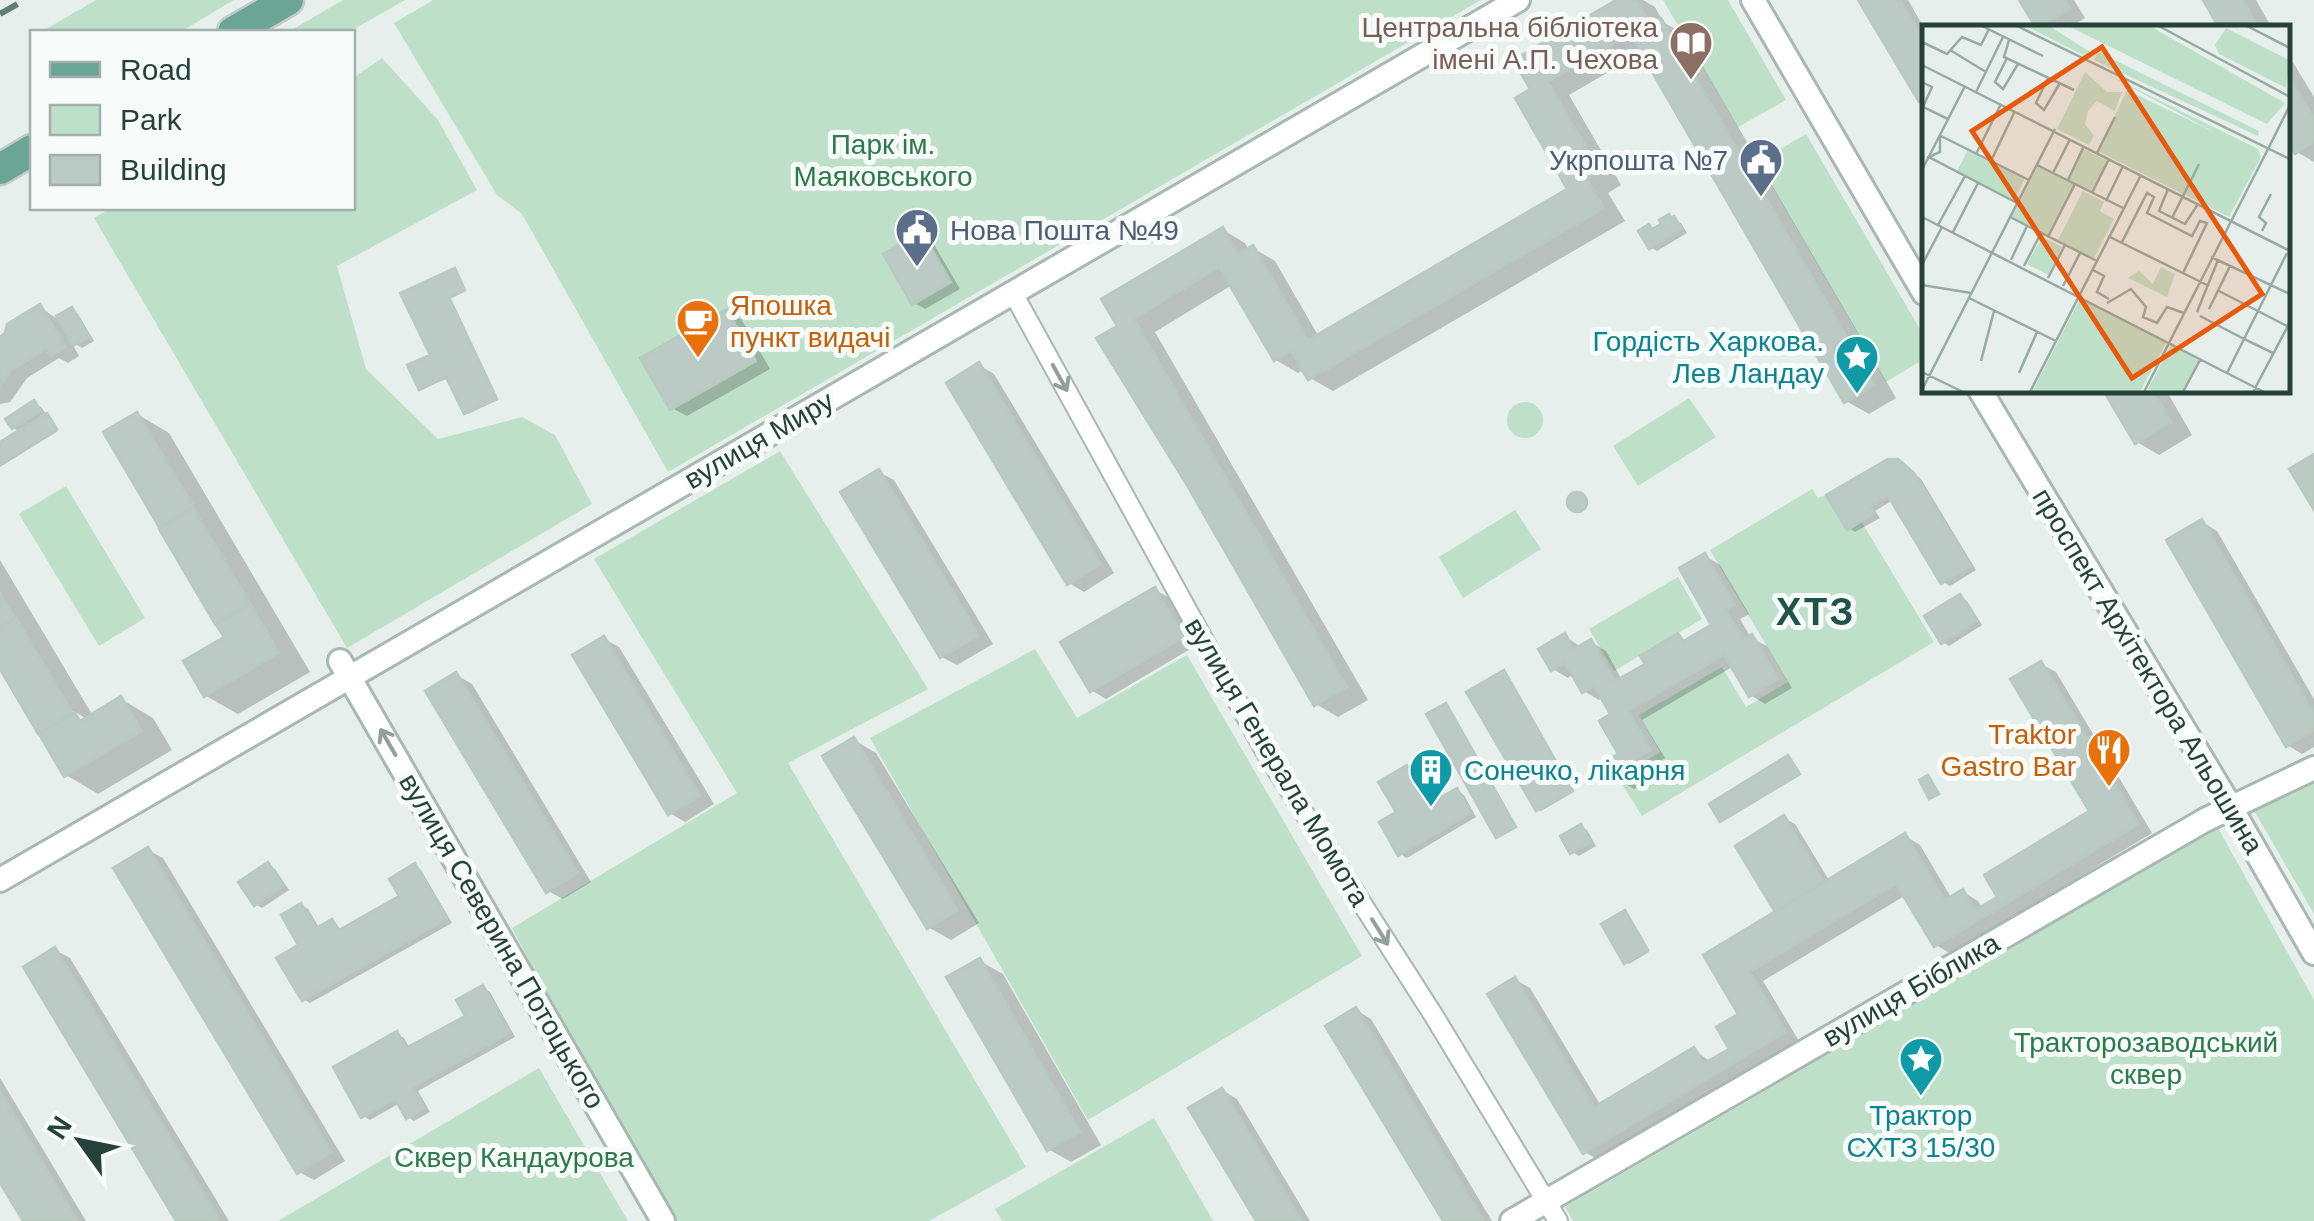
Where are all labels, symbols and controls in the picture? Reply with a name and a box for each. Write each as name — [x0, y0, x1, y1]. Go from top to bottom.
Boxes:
place label: Центральна бібліотека імені А.П. Чехова — [1361, 12, 1658, 75]
library icon: Центральна бібліотека імені А.П. Чехова — [1668, 20, 1714, 81]
inset map — [1922, 25, 2289, 392]
legend — [30, 30, 355, 210]
text: Road — [120, 53, 192, 86]
text: Park — [120, 103, 183, 136]
park label: Парк ім. Маяковського — [794, 129, 972, 192]
public building icon: Укрпошта №7 — [1738, 137, 1784, 198]
place label: Укрпошта №7 — [1549, 145, 1728, 176]
text: Building — [120, 153, 227, 186]
public building icon: Нова Пошта №49 — [894, 207, 940, 268]
place label: Нова Пошта №49 — [950, 215, 1179, 246]
place label: Япошка пункт видачі — [730, 290, 890, 353]
cafe icon: Япошка пункт видачі — [675, 298, 721, 359]
place label: Гордість Харкова. Лев Ландау — [1593, 326, 1824, 389]
place icon: Гордість Харкова. Лев Ландау — [1834, 334, 1880, 395]
one-way arrow — [1050, 363, 1070, 393]
street label: вулиця Миру — [679, 385, 839, 495]
street label: проспект Архітектора Альошина — [2026, 483, 2270, 859]
district label: ХТЗ — [1776, 591, 1856, 633]
street label: вулиця Генерала Момота — [1179, 612, 1376, 912]
place label: Traktor Gastro Bar — [1941, 719, 2076, 782]
restaurant icon: Traktor Gastro Bar — [2086, 727, 2132, 788]
one-way arrow — [377, 728, 397, 757]
building icon: Сонечко, лікарня — [1408, 747, 1454, 808]
place label: Сонечко, лікарня — [1464, 755, 1685, 786]
street label: вулиця Северина Потоцького — [393, 768, 611, 1114]
one-way arrow — [1369, 918, 1390, 946]
street label: вулиця Біблика — [1817, 927, 2005, 1053]
park label: Тракторозаводський сквер — [2014, 1027, 2278, 1090]
place icon: Трактор СХТЗ 15/30 — [1898, 1036, 1944, 1097]
north arrow — [30, 1091, 130, 1191]
place label: Трактор СХТЗ 15/30 — [1847, 1100, 1995, 1163]
text: N — [41, 1111, 78, 1145]
park label: Сквер Кандаурова — [394, 1142, 634, 1173]

